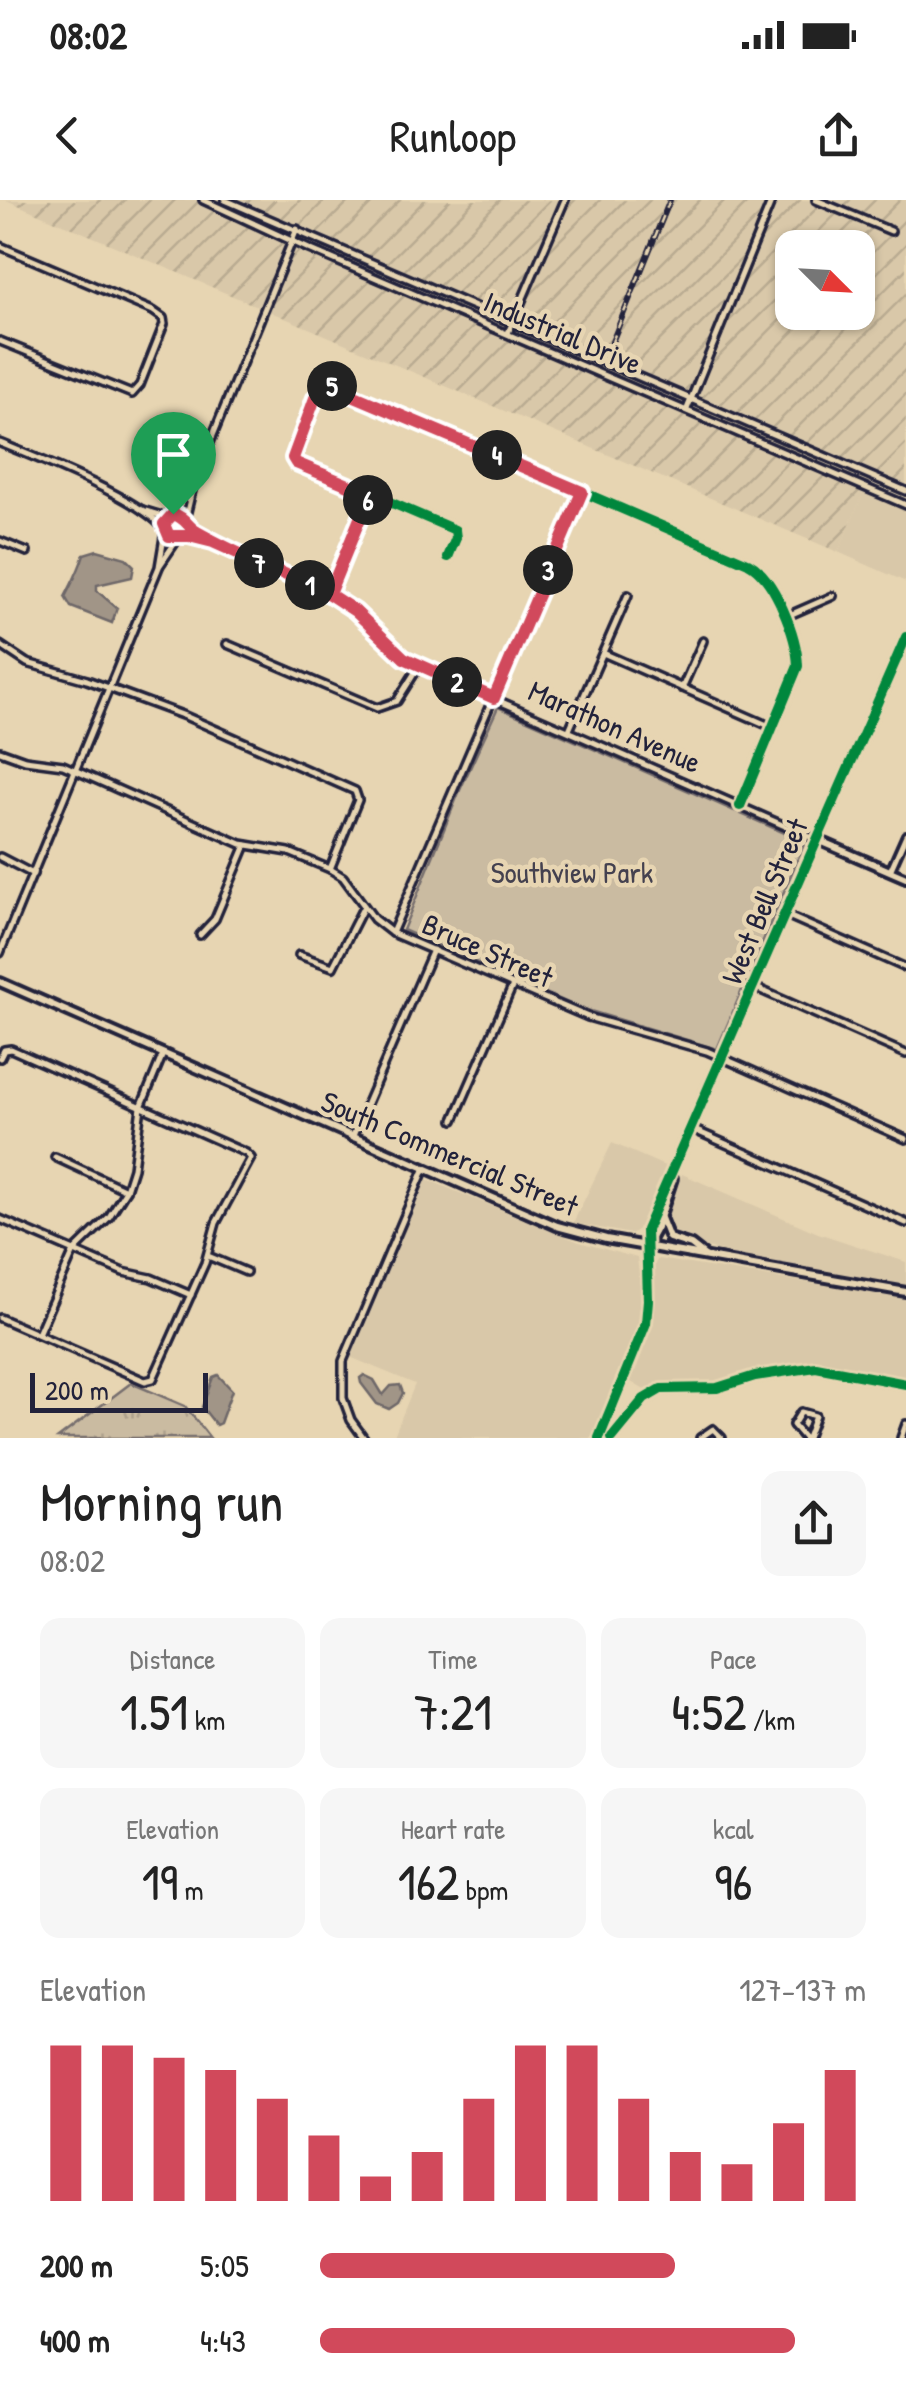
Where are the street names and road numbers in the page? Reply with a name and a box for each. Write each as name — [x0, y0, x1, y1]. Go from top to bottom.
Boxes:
street label: Industrial Drive — [478, 281, 648, 383]
street label: Marathon Avenue — [523, 670, 707, 782]
street label: West Bell Street — [711, 812, 817, 990]
street label: Bruce Street — [416, 903, 560, 997]
street label: South Commercial Street — [315, 1081, 585, 1225]

